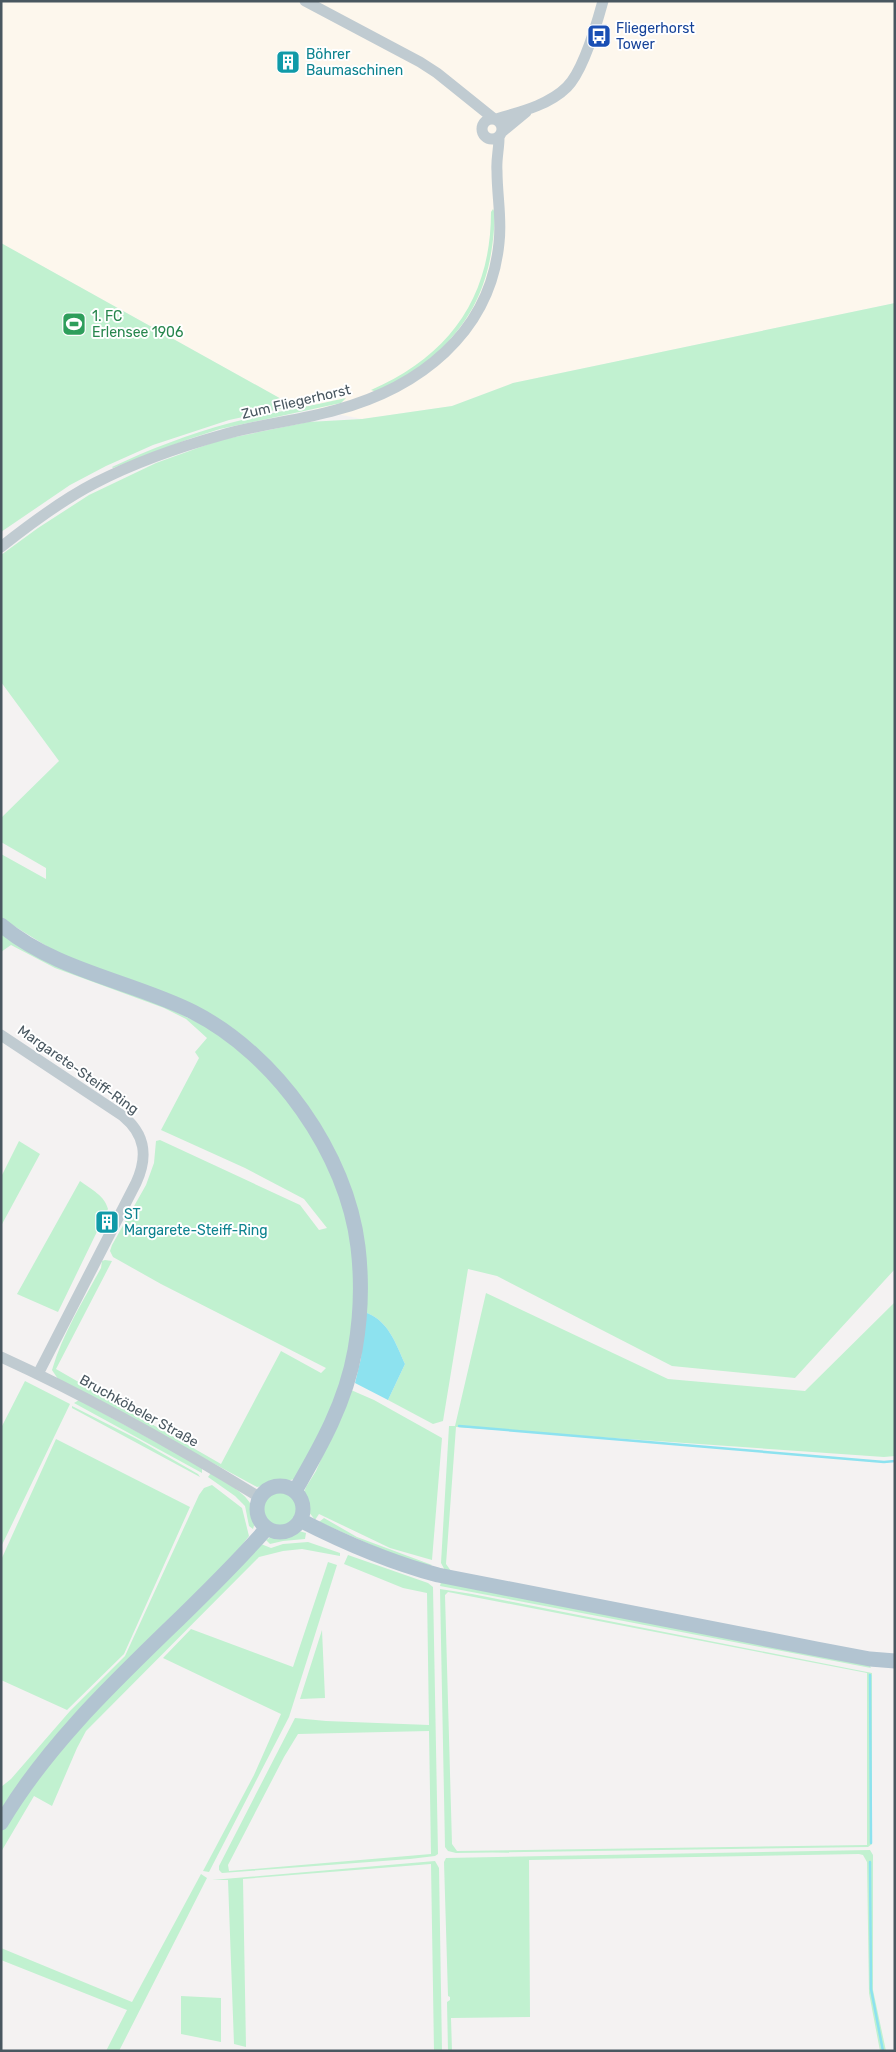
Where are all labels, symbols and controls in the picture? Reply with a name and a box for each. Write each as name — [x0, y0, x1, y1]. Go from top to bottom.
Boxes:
place label: Fliegerhorst Tower — [616, 20, 695, 53]
bus stop icon: Fliegerhorst Tower — [586, 23, 612, 49]
place label: Böhrer Baumaschinen — [306, 46, 403, 79]
building icon: Böhrer Baumaschinen — [275, 49, 301, 75]
place label: 1. FC Erlensee 1906 — [92, 308, 183, 341]
sports icon: 1. FC Erlensee 1906 — [61, 311, 87, 337]
street label: Zum Fliegerhorst — [240, 381, 353, 423]
street label: Margarete-Steiff-Ring — [14, 1022, 142, 1118]
place label: ST Margarete-Steiff-Ring — [124, 1206, 268, 1239]
building icon: ST Margarete-Steiff-Ring — [94, 1209, 120, 1235]
street label: Bruchköbeler Straße — [77, 1371, 202, 1451]

